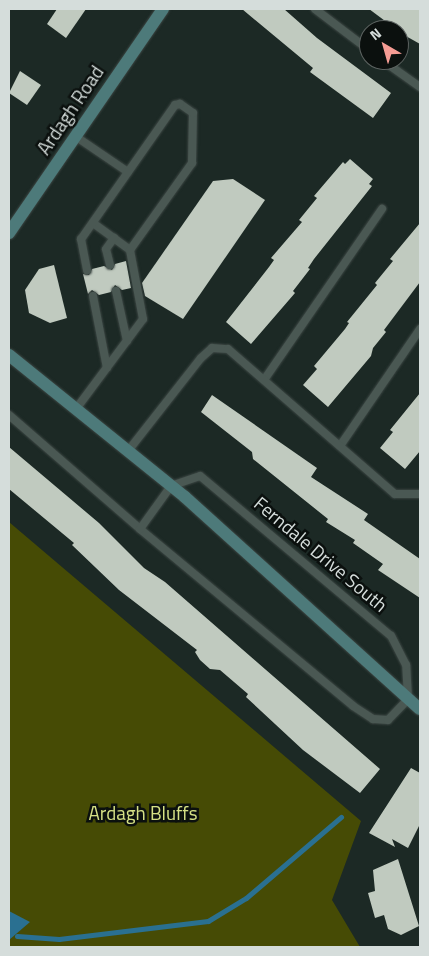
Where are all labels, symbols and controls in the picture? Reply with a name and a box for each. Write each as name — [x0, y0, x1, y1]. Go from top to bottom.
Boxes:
north arrow — [359, 20, 409, 70]
text: N — [365, 22, 385, 45]
street label: Ardagh Road — [32, 61, 108, 159]
street label: Ferndale Drive South — [250, 492, 392, 616]
park label: Ardagh Bluffs — [89, 802, 197, 824]

